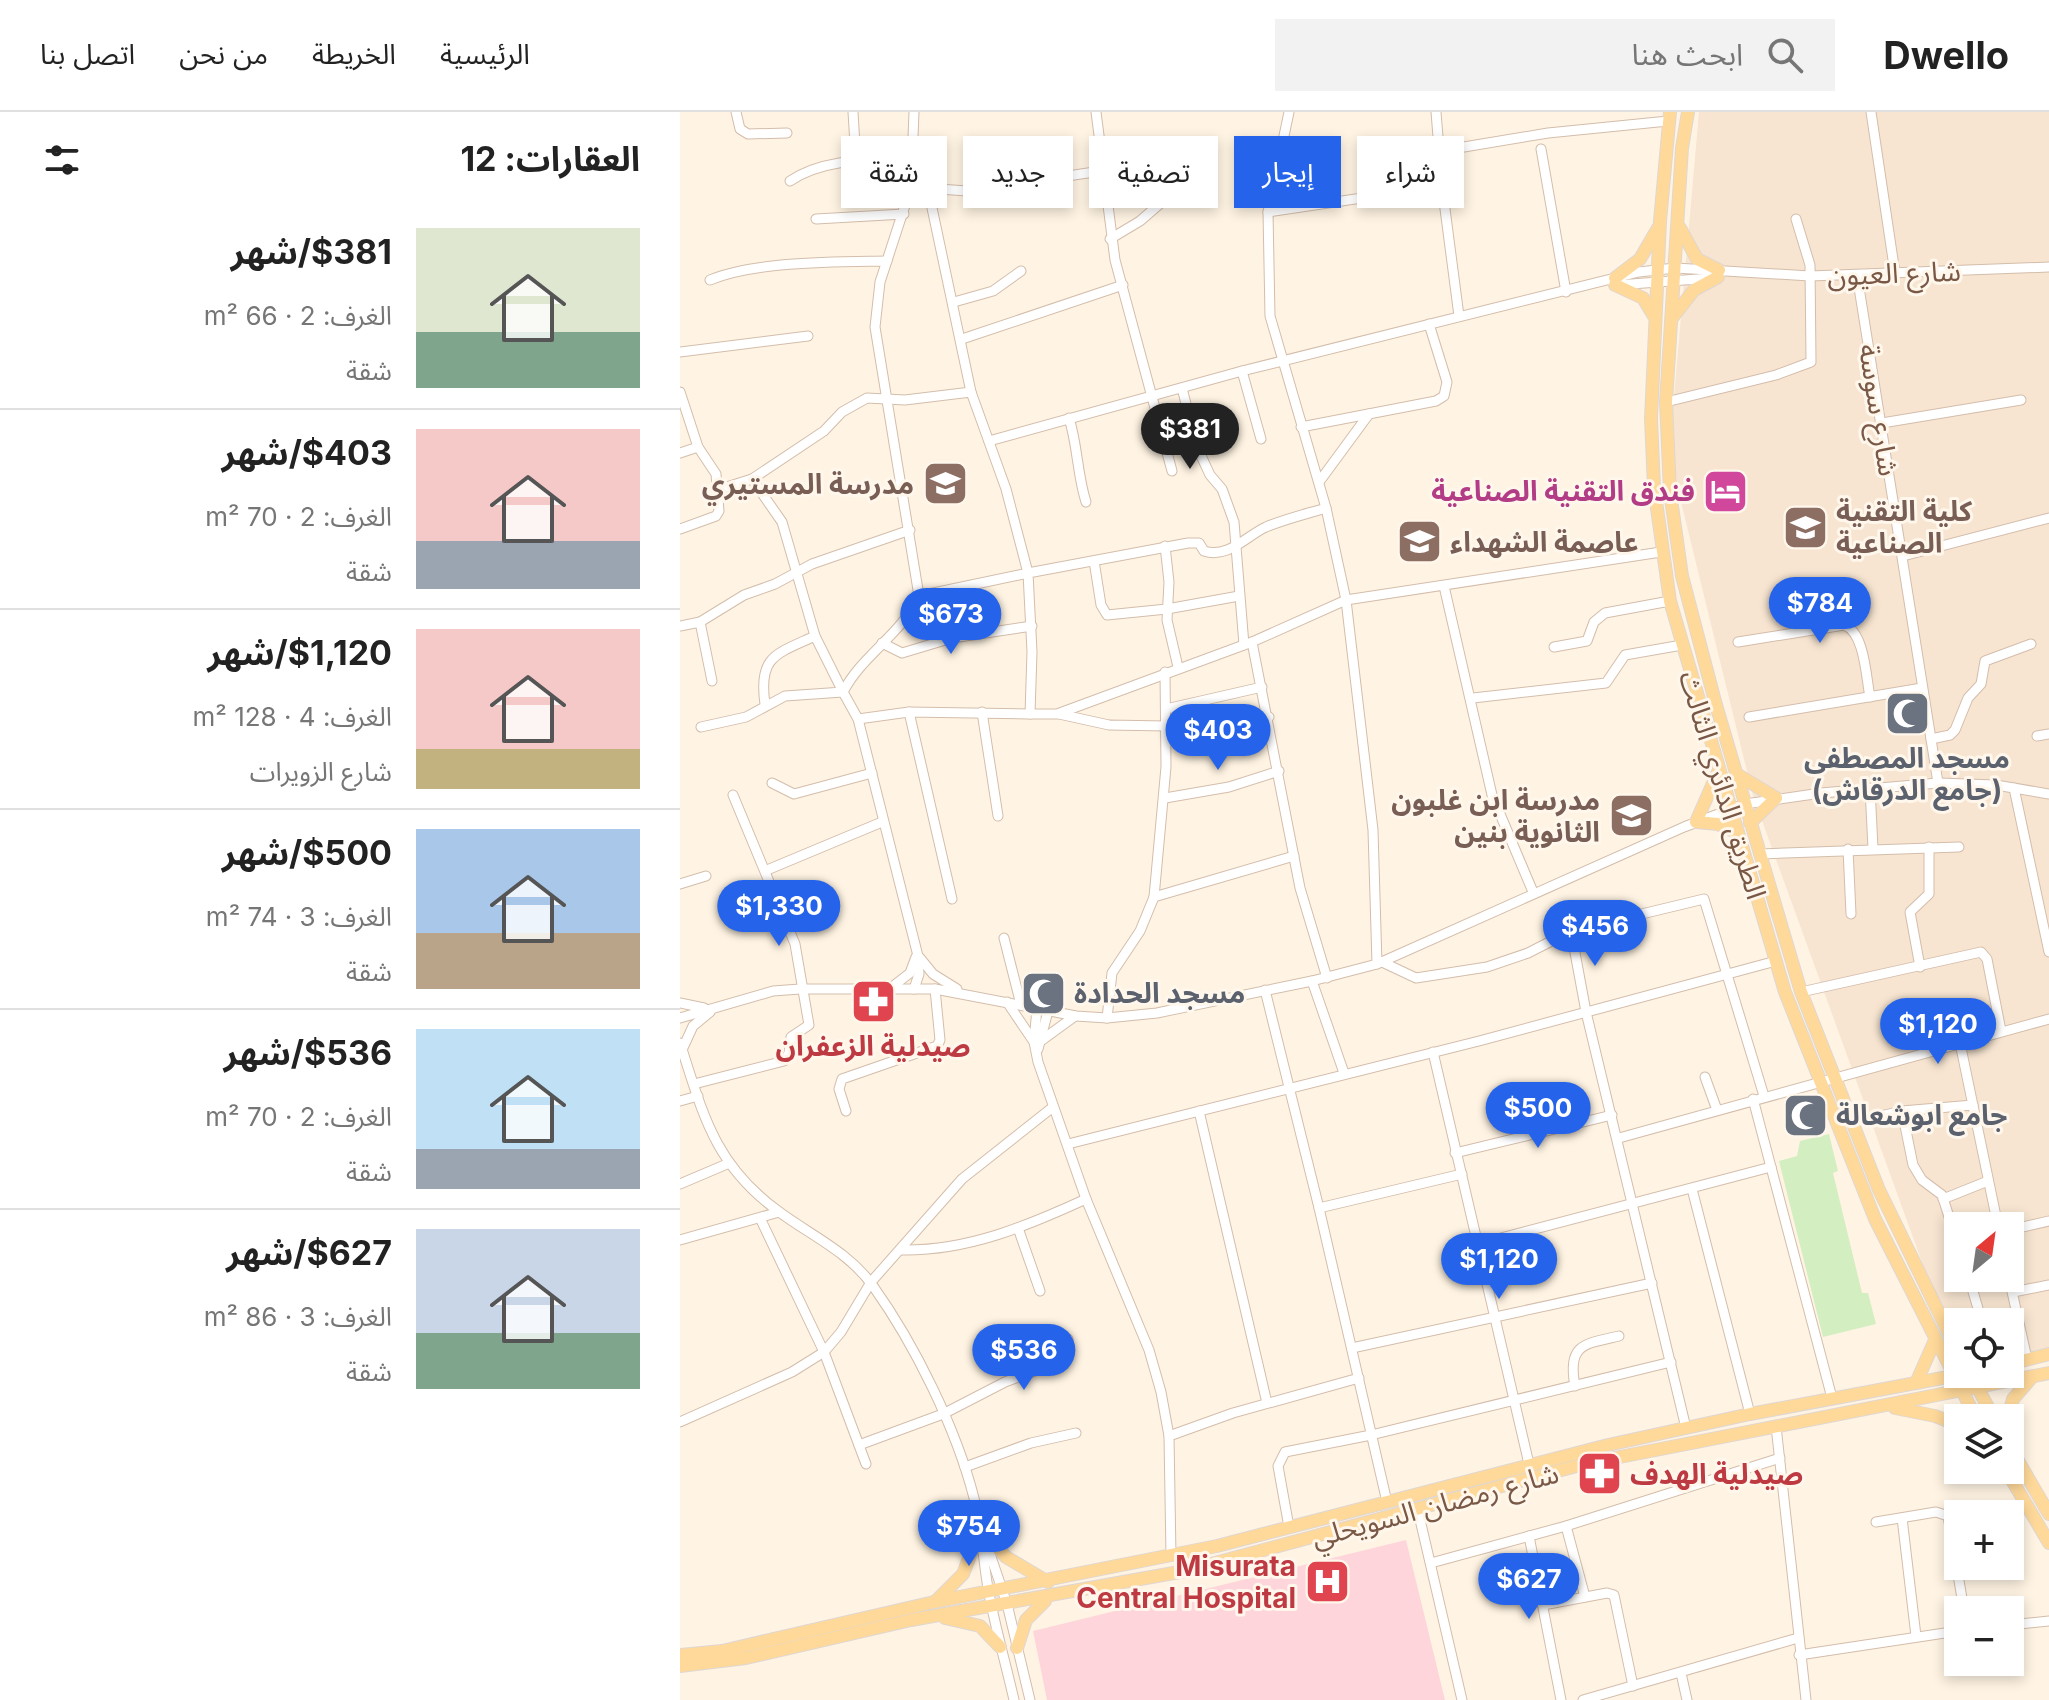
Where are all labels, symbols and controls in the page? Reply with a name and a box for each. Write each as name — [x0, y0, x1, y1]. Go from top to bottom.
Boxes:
search box — [1275, 19, 1835, 91]
text: Dwello — [1883, 32, 2009, 78]
icon: search — [1763, 33, 1807, 77]
text: ابحث هنا — [1631, 36, 1743, 72]
text: اتصل بنا — [40, 37, 135, 71]
text: من نحن — [179, 37, 268, 71]
text: الخريطة — [312, 37, 396, 71]
text: الرئيسية — [440, 37, 530, 71]
chip: شقة — [841, 136, 947, 208]
chip: جديد — [963, 136, 1073, 208]
chip: تصفية — [1089, 136, 1218, 208]
chip: إيجار — [1234, 136, 1341, 208]
chip: شراء — [1357, 136, 1464, 208]
icon: filters — [40, 138, 84, 182]
text: العقارات: 12 — [460, 138, 640, 179]
text: $381/شهر — [231, 231, 392, 272]
street label: شارع العيون — [1827, 254, 1962, 296]
icon: home — [480, 260, 576, 356]
text: الغرف: 2 · 66 m² — [204, 300, 392, 331]
street label: شارع سوسة — [1848, 342, 1906, 479]
text: شقة — [346, 355, 392, 386]
pin: $381 — [1143, 403, 1237, 471]
text: $381 — [1159, 413, 1221, 444]
text: $403/شهر — [222, 432, 392, 473]
school or university icon: مدرسة المستيري — [921, 460, 969, 508]
icon: home — [480, 461, 576, 557]
place label: مدرسة المستيري — [702, 467, 914, 506]
hotel icon: فندق التقنية الصناعية — [1702, 467, 1750, 515]
place label: فندق التقنية الصناعية — [1431, 474, 1695, 508]
place label: كلية التقنية الصناعية — [1836, 494, 1972, 560]
text: الغرف: 2 · 70 m² — [205, 501, 392, 532]
school or university icon: كلية التقنية الصناعية — [1781, 503, 1829, 551]
school or university icon: عاصمة الشهداء — [1395, 518, 1443, 566]
place label: عاصمة الشهداء — [1450, 525, 1639, 559]
text: شقة — [346, 556, 392, 587]
pin: $784 — [1773, 577, 1867, 645]
text: $784 — [1787, 587, 1853, 618]
pin: $673 — [904, 588, 998, 656]
text: $673 — [918, 598, 984, 629]
text: $1,120/شهر — [208, 632, 392, 673]
icon: home — [480, 661, 576, 757]
street label: الطريق الدائري الثالث — [1668, 667, 1774, 904]
mosque icon: مسجد المصطفى (جامع الدرقاش) — [1883, 690, 1931, 738]
text: الغرف: 4 · 128 m² — [193, 701, 392, 732]
pin: $403 — [1171, 704, 1265, 772]
text: $403 — [1184, 714, 1252, 745]
place label: مسجد المصطفى (جامع الدرقاش) — [1804, 741, 2010, 811]
text: شارع الزويرات — [250, 756, 392, 787]
place label: مدرسة ابن غلبون الثانوية بنين — [1391, 783, 1600, 849]
school or university icon: مدرسة ابن غلبون الثانوية بنين — [1607, 792, 1655, 840]
text: $500/شهر — [222, 832, 392, 873]
icon: home — [480, 861, 576, 957]
pin: $1,330 — [714, 880, 844, 948]
text: $1,330 — [735, 890, 823, 921]
pin: $456 — [1548, 900, 1642, 968]
text: الغرف: 3 · 74 m² — [206, 901, 392, 932]
text: $456 — [1561, 910, 1629, 941]
text: شقة — [346, 956, 392, 987]
mosque icon: مسجد الحدادة — [1019, 969, 1067, 1017]
place label: مسجد الحدادة — [1074, 976, 1245, 1010]
pharmacy icon: صيدلية الزعفران — [849, 977, 897, 1025]
pin: $1,120 — [1873, 998, 2003, 1066]
text: $1,120 — [1898, 1008, 1978, 1039]
place label: صيدلية الزعفران — [775, 1029, 971, 1063]
text: $536/شهر — [224, 1032, 392, 1073]
icon: home — [480, 1061, 576, 1157]
pin: $500 — [1491, 1082, 1585, 1150]
mosque icon: جامع ابوشعالة — [1781, 1091, 1829, 1139]
text: $500 — [1504, 1092, 1572, 1123]
place label: جامع ابوشعالة — [1836, 1098, 2007, 1136]
text: الغرف: 2 · 70 m² — [205, 1101, 392, 1132]
text: شقة — [346, 1156, 392, 1187]
north arrow — [1944, 1212, 2024, 1292]
map controls — [1944, 1212, 2024, 1676]
text: $627/شهر — [226, 1232, 392, 1273]
pin: $1,120 — [1434, 1233, 1564, 1301]
text: $1,120 — [1459, 1243, 1539, 1274]
icon: home — [480, 1261, 576, 1357]
text: الغرف: 3 · 86 m² — [204, 1301, 392, 1332]
button: locate — [1944, 1308, 2024, 1388]
pin: $536 — [977, 1324, 1071, 1392]
text: $536 — [990, 1334, 1058, 1365]
text: شقة — [346, 1356, 392, 1387]
button: layers — [1944, 1404, 2024, 1484]
pharmacy icon: صيدلية الهدف — [1575, 1450, 1623, 1498]
street label: شارع رمضان السويحلي — [1308, 1456, 1563, 1559]
place label: صيدلية الهدف — [1630, 1457, 1803, 1491]
pin: $754 — [922, 1500, 1016, 1568]
button: + — [1944, 1500, 2024, 1580]
text: $754 — [936, 1510, 1002, 1541]
place label: Misurata Central Hospital — [1076, 1549, 1296, 1615]
pin: $627 — [1482, 1553, 1576, 1621]
hospital icon: Misurata Central Hospital — [1303, 1558, 1351, 1606]
text: $627 — [1496, 1563, 1562, 1594]
button: − — [1944, 1596, 2024, 1676]

